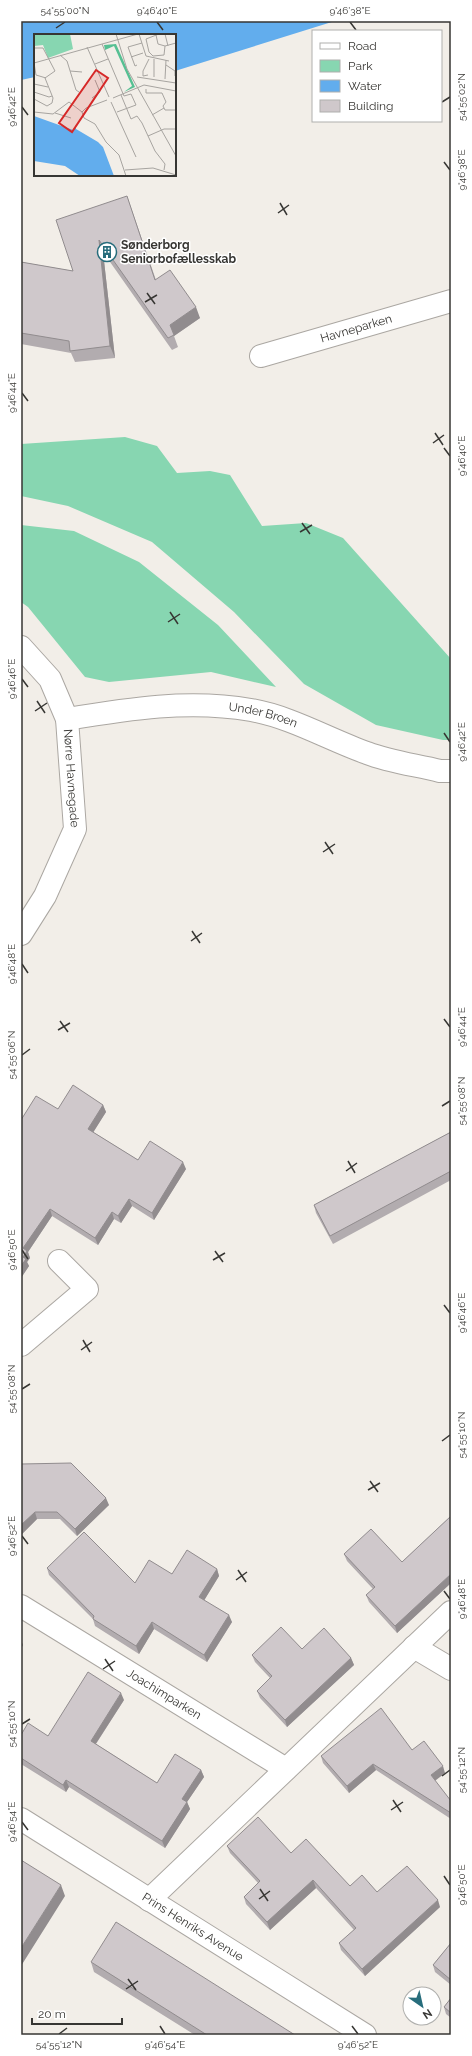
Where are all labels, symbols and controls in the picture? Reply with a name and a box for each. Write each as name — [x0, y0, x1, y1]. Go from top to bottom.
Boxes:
text: 54°55'00"N — [41, 5, 89, 16]
text: 9°46'40"E — [137, 5, 177, 16]
text: 9°46'38"E — [330, 5, 370, 16]
legend — [312, 30, 442, 122]
inset map — [34, 34, 176, 176]
text: Road — [348, 39, 377, 53]
text: Park — [348, 59, 373, 73]
text: 54°55'02"N — [456, 73, 467, 121]
text: Water — [348, 79, 382, 93]
text: 9°46'42"E — [6, 87, 17, 127]
text: Building — [348, 99, 394, 113]
text: 9°46'38"E — [456, 150, 467, 190]
place label: Sønderborg Seniorbofællesskab — [121, 238, 236, 266]
building icon: Sønderborg Seniorbofællesskab — [96, 241, 118, 263]
street label: Havneparken — [319, 311, 394, 345]
text: 9°46'44"E — [6, 373, 17, 413]
text: 9°46'40"E — [456, 436, 467, 476]
text: 9°46'46"E — [6, 659, 17, 699]
street label: Under Broen — [228, 700, 300, 730]
text: 9°46'42"E — [456, 722, 467, 762]
street label: Nørre Havnegade — [61, 728, 82, 828]
text: 9°46'48"E — [6, 944, 17, 984]
text: 9°46'44"E — [456, 1007, 467, 1047]
text: 54°55'06"N — [6, 1031, 17, 1079]
text: 54°55'08"N — [456, 1077, 467, 1125]
text: 9°46'50"E — [6, 1229, 17, 1271]
text: 9°46'46"E — [456, 1293, 467, 1333]
text: 54°55'08"N — [6, 1365, 17, 1413]
text: 54°55'10"N — [456, 1411, 467, 1459]
text: 9°46'52"E — [6, 1516, 17, 1556]
text: 9°46'48"E — [456, 1579, 467, 1619]
street label: Joachimparken — [124, 1666, 204, 1722]
text: 54°55'10"N — [6, 1700, 17, 1748]
text: 54°55'12"N — [456, 1747, 467, 1793]
text: 9°46'54"E — [6, 1802, 17, 1842]
text: 9°46'50"E — [456, 1864, 467, 1906]
street label: Prins Henriks Avenue — [140, 1890, 246, 1964]
north arrow — [402, 1986, 442, 2026]
scale bar — [32, 2000, 122, 2026]
text: N — [420, 2006, 434, 2022]
text: 20 m — [38, 2007, 66, 2021]
text: 54°55'12"N — [36, 2039, 82, 2050]
text: 9°46'54"E — [145, 2039, 185, 2050]
text: 9°46'52"E — [338, 2039, 378, 2050]

